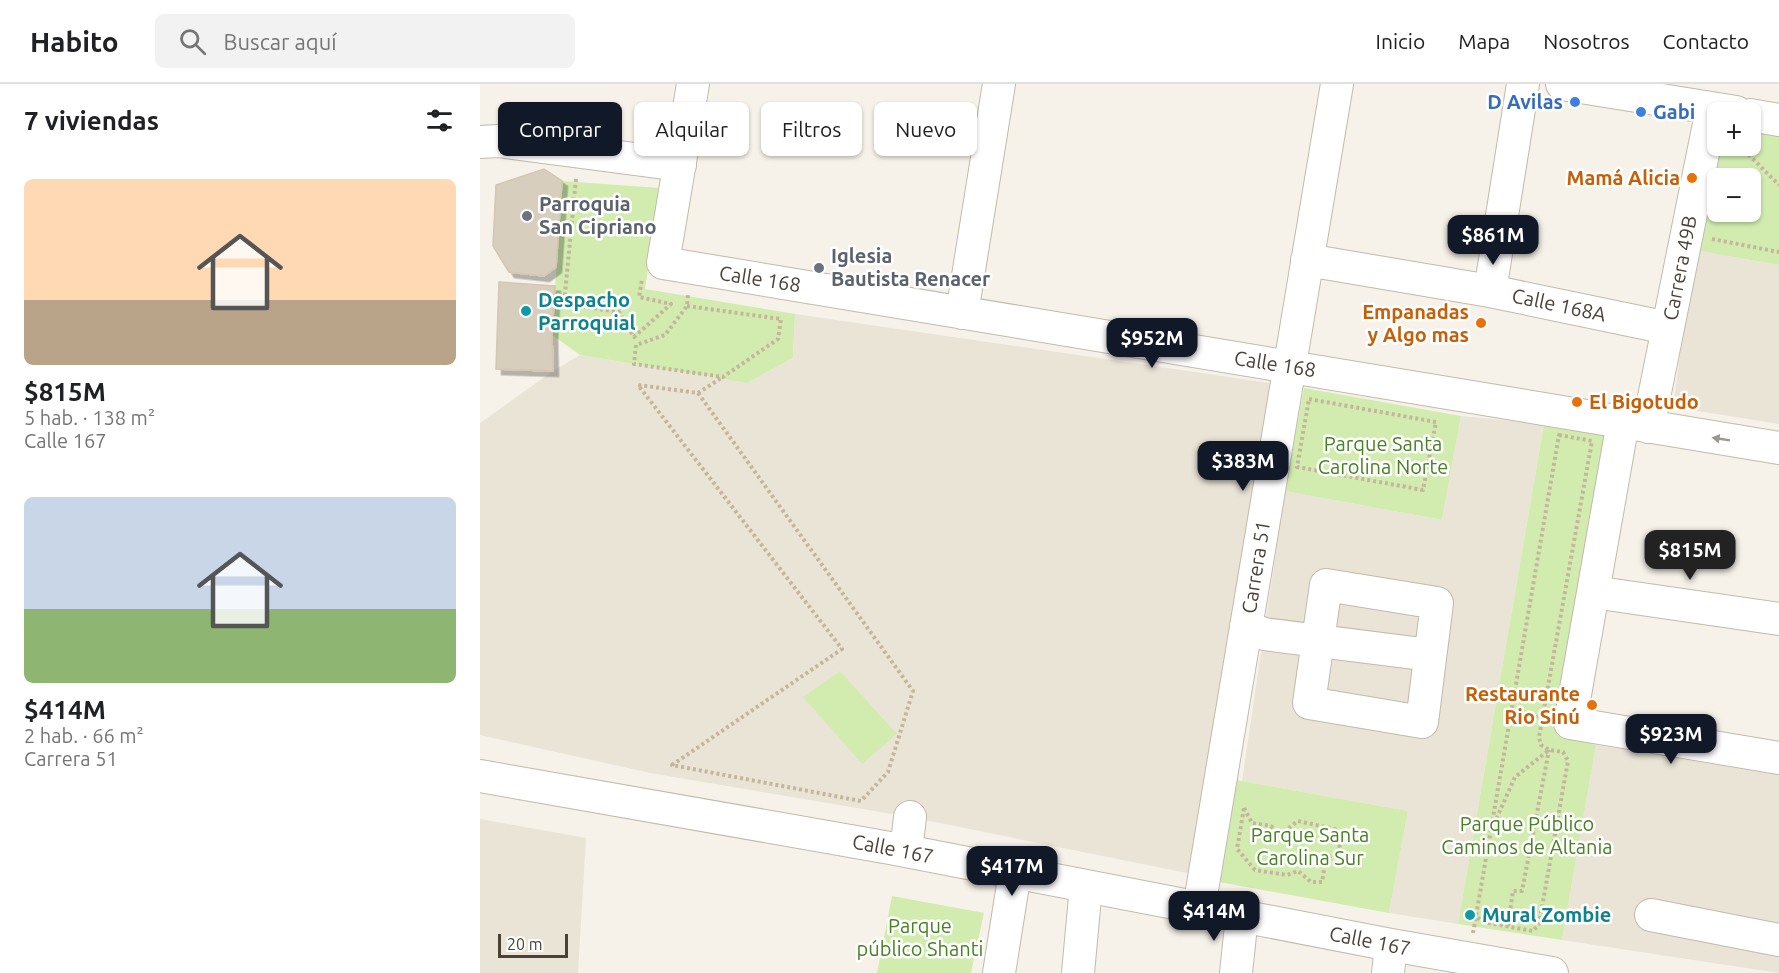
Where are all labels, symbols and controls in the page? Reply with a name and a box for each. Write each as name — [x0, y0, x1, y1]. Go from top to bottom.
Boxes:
search box — [155, 14, 575, 68]
icon: search — [176, 25, 209, 58]
text: Habito — [30, 26, 119, 57]
text: Buscar aquí — [224, 29, 337, 54]
text: Inicio — [1376, 29, 1425, 53]
text: Mapa — [1458, 29, 1510, 53]
text: Nosotros — [1543, 29, 1630, 53]
text: Contacto — [1663, 29, 1749, 53]
place label: D Avilas — [1487, 90, 1563, 113]
marker: D Avilas — [1568, 95, 1582, 109]
place label: Gabi — [1653, 100, 1695, 123]
chip: Comprar — [498, 102, 622, 156]
chip: Alquilar — [634, 102, 749, 156]
chip: Filtros — [761, 102, 862, 156]
chip: Nuevo — [874, 102, 977, 156]
map controls — [1707, 102, 1761, 222]
button: + — [1707, 102, 1761, 156]
icon: filters — [423, 104, 456, 137]
marker: Gabi — [1634, 105, 1648, 119]
text: 7 viviendas — [24, 106, 159, 135]
place label: Mamá Alicia — [1567, 166, 1680, 189]
button: − — [1707, 168, 1761, 222]
marker: Mamá Alicia — [1685, 171, 1699, 185]
place label: Parroquia San Cipriano — [539, 192, 657, 238]
marker: Parroquia San Cipriano — [520, 209, 534, 223]
street label: Carrera 49B — [1658, 213, 1701, 322]
pin: $861M — [1451, 215, 1535, 266]
icon: home — [186, 218, 294, 326]
text: $861M — [1462, 223, 1524, 246]
place label: Iglesia Bautista Renacer — [831, 244, 991, 290]
street label: Calle 168 — [718, 261, 803, 296]
marker: Iglesia Bautista Renacer — [812, 261, 826, 275]
street label: Calle 168A — [1510, 283, 1608, 326]
place label: Despacho Parroquial — [538, 288, 636, 334]
place label: Empanadas y Algo mas — [1362, 300, 1469, 346]
marker: Despacho Parroquial — [519, 304, 533, 318]
marker: Empanadas y Algo mas — [1474, 316, 1488, 330]
pin: $952M — [1110, 318, 1194, 369]
text: $952M — [1121, 326, 1183, 349]
street label: Calle 168 — [1233, 346, 1318, 381]
text: $815M — [24, 377, 106, 406]
place label: El Bigotudo — [1589, 390, 1699, 413]
marker: El Bigotudo — [1570, 395, 1584, 409]
text: 5 hab. · 138 m² — [24, 406, 155, 429]
text: Calle 167 — [24, 429, 107, 452]
park label: Parque Santa Carolina Norte — [1318, 432, 1448, 478]
one-way arrow — [1712, 434, 1731, 443]
pin: $383M — [1201, 441, 1285, 492]
text: $383M — [1212, 449, 1274, 472]
street label: Carrera 51 — [1237, 519, 1274, 615]
pin: $815M — [1648, 530, 1732, 581]
icon: home — [186, 536, 294, 644]
text: $815M — [1659, 538, 1721, 561]
place label: Restaurante Rio Sinú — [1465, 682, 1580, 728]
text: $414M — [24, 695, 106, 724]
marker: Restaurante Rio Sinú — [1585, 698, 1599, 712]
pin: $923M — [1629, 714, 1713, 765]
text: $923M — [1640, 722, 1702, 745]
text: 2 hab. · 66 m² — [24, 724, 144, 747]
text: Carrera 51 — [24, 747, 118, 770]
park label: Parque Público Caminos de Altania — [1441, 812, 1613, 858]
park label: Parque Santa Carolina Sur — [1251, 823, 1369, 869]
street label: Calle 167 — [850, 829, 936, 868]
pin: $417M — [970, 846, 1054, 897]
text: $417M — [981, 854, 1043, 877]
pin: $414M — [1172, 891, 1256, 942]
text: $414M — [1183, 899, 1245, 922]
place label: Mural Zombie — [1482, 903, 1611, 926]
marker: Mural Zombie — [1463, 908, 1477, 922]
park label: Parque público Shanti — [857, 914, 983, 960]
street label: Calle 167 — [1327, 921, 1413, 960]
scale bar — [498, 931, 568, 958]
text: 20 m — [507, 935, 543, 953]

